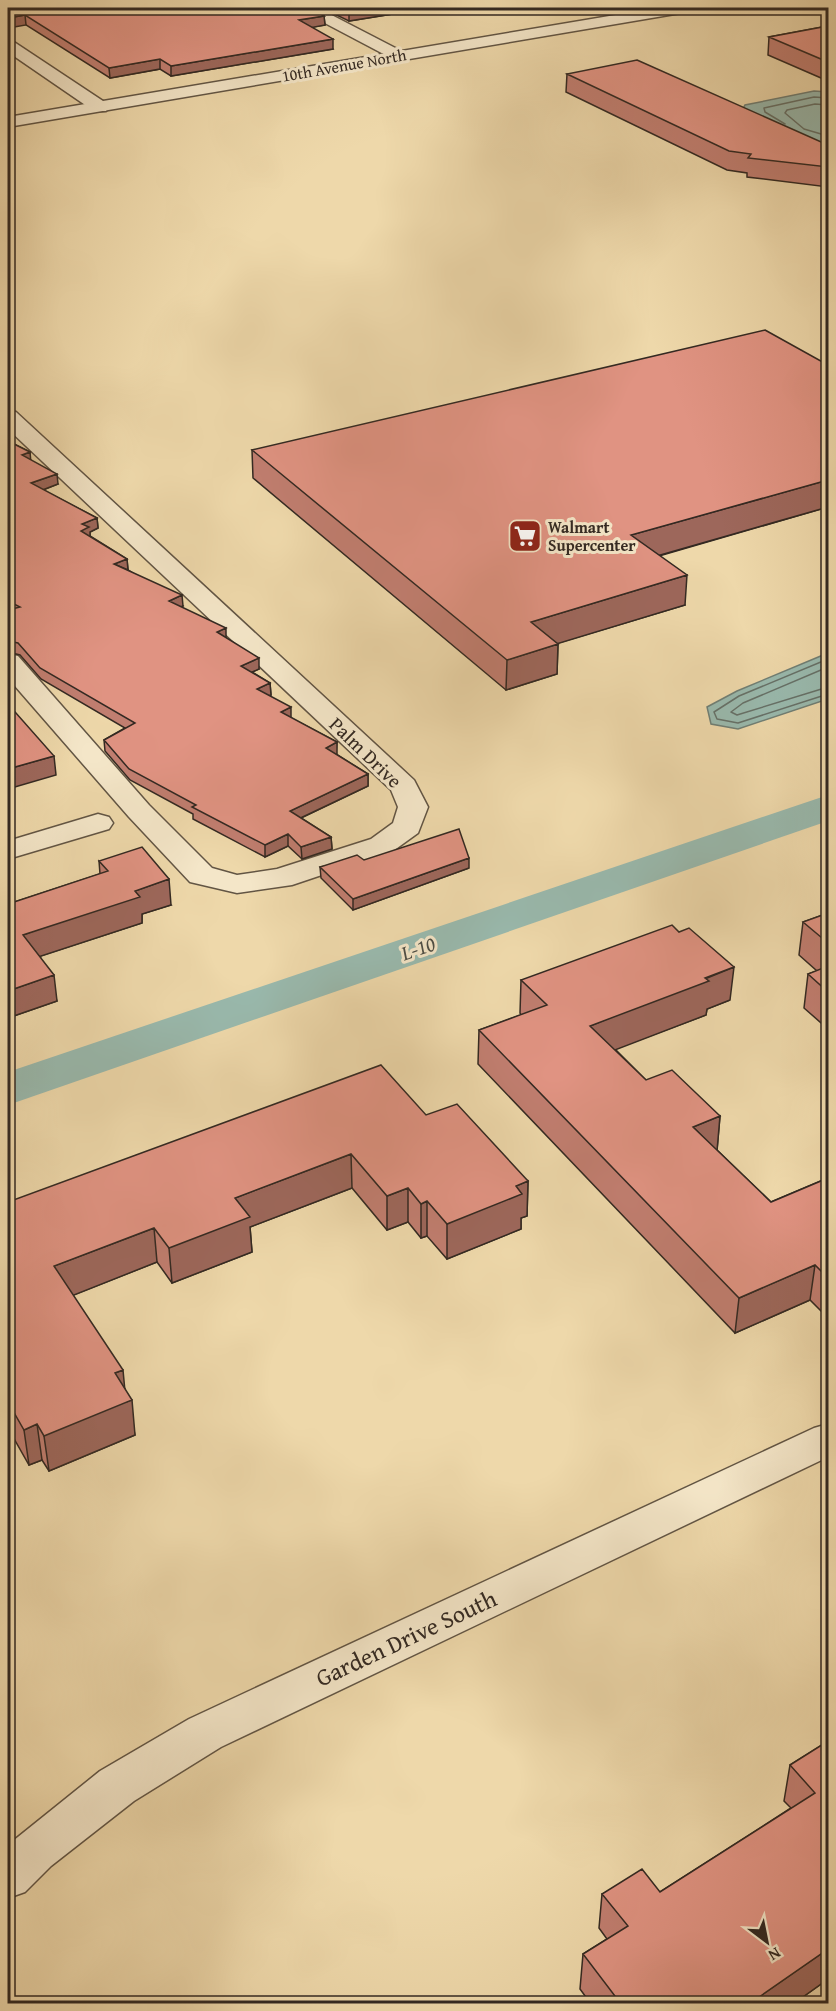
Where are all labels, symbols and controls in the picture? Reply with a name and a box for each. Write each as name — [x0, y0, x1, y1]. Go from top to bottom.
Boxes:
street label: 10th Avenue North — [280, 42, 408, 88]
place label: Walmart Supercenter — [548, 515, 636, 557]
supermarket icon: Walmart Supercenter — [507, 518, 543, 554]
street label: Palm Drive — [323, 710, 409, 794]
water label: L-10 — [396, 928, 439, 969]
street label: Garden Drive South — [310, 1581, 503, 1695]
north arrow — [737, 1912, 797, 1972]
text: N — [764, 1942, 786, 1968]

